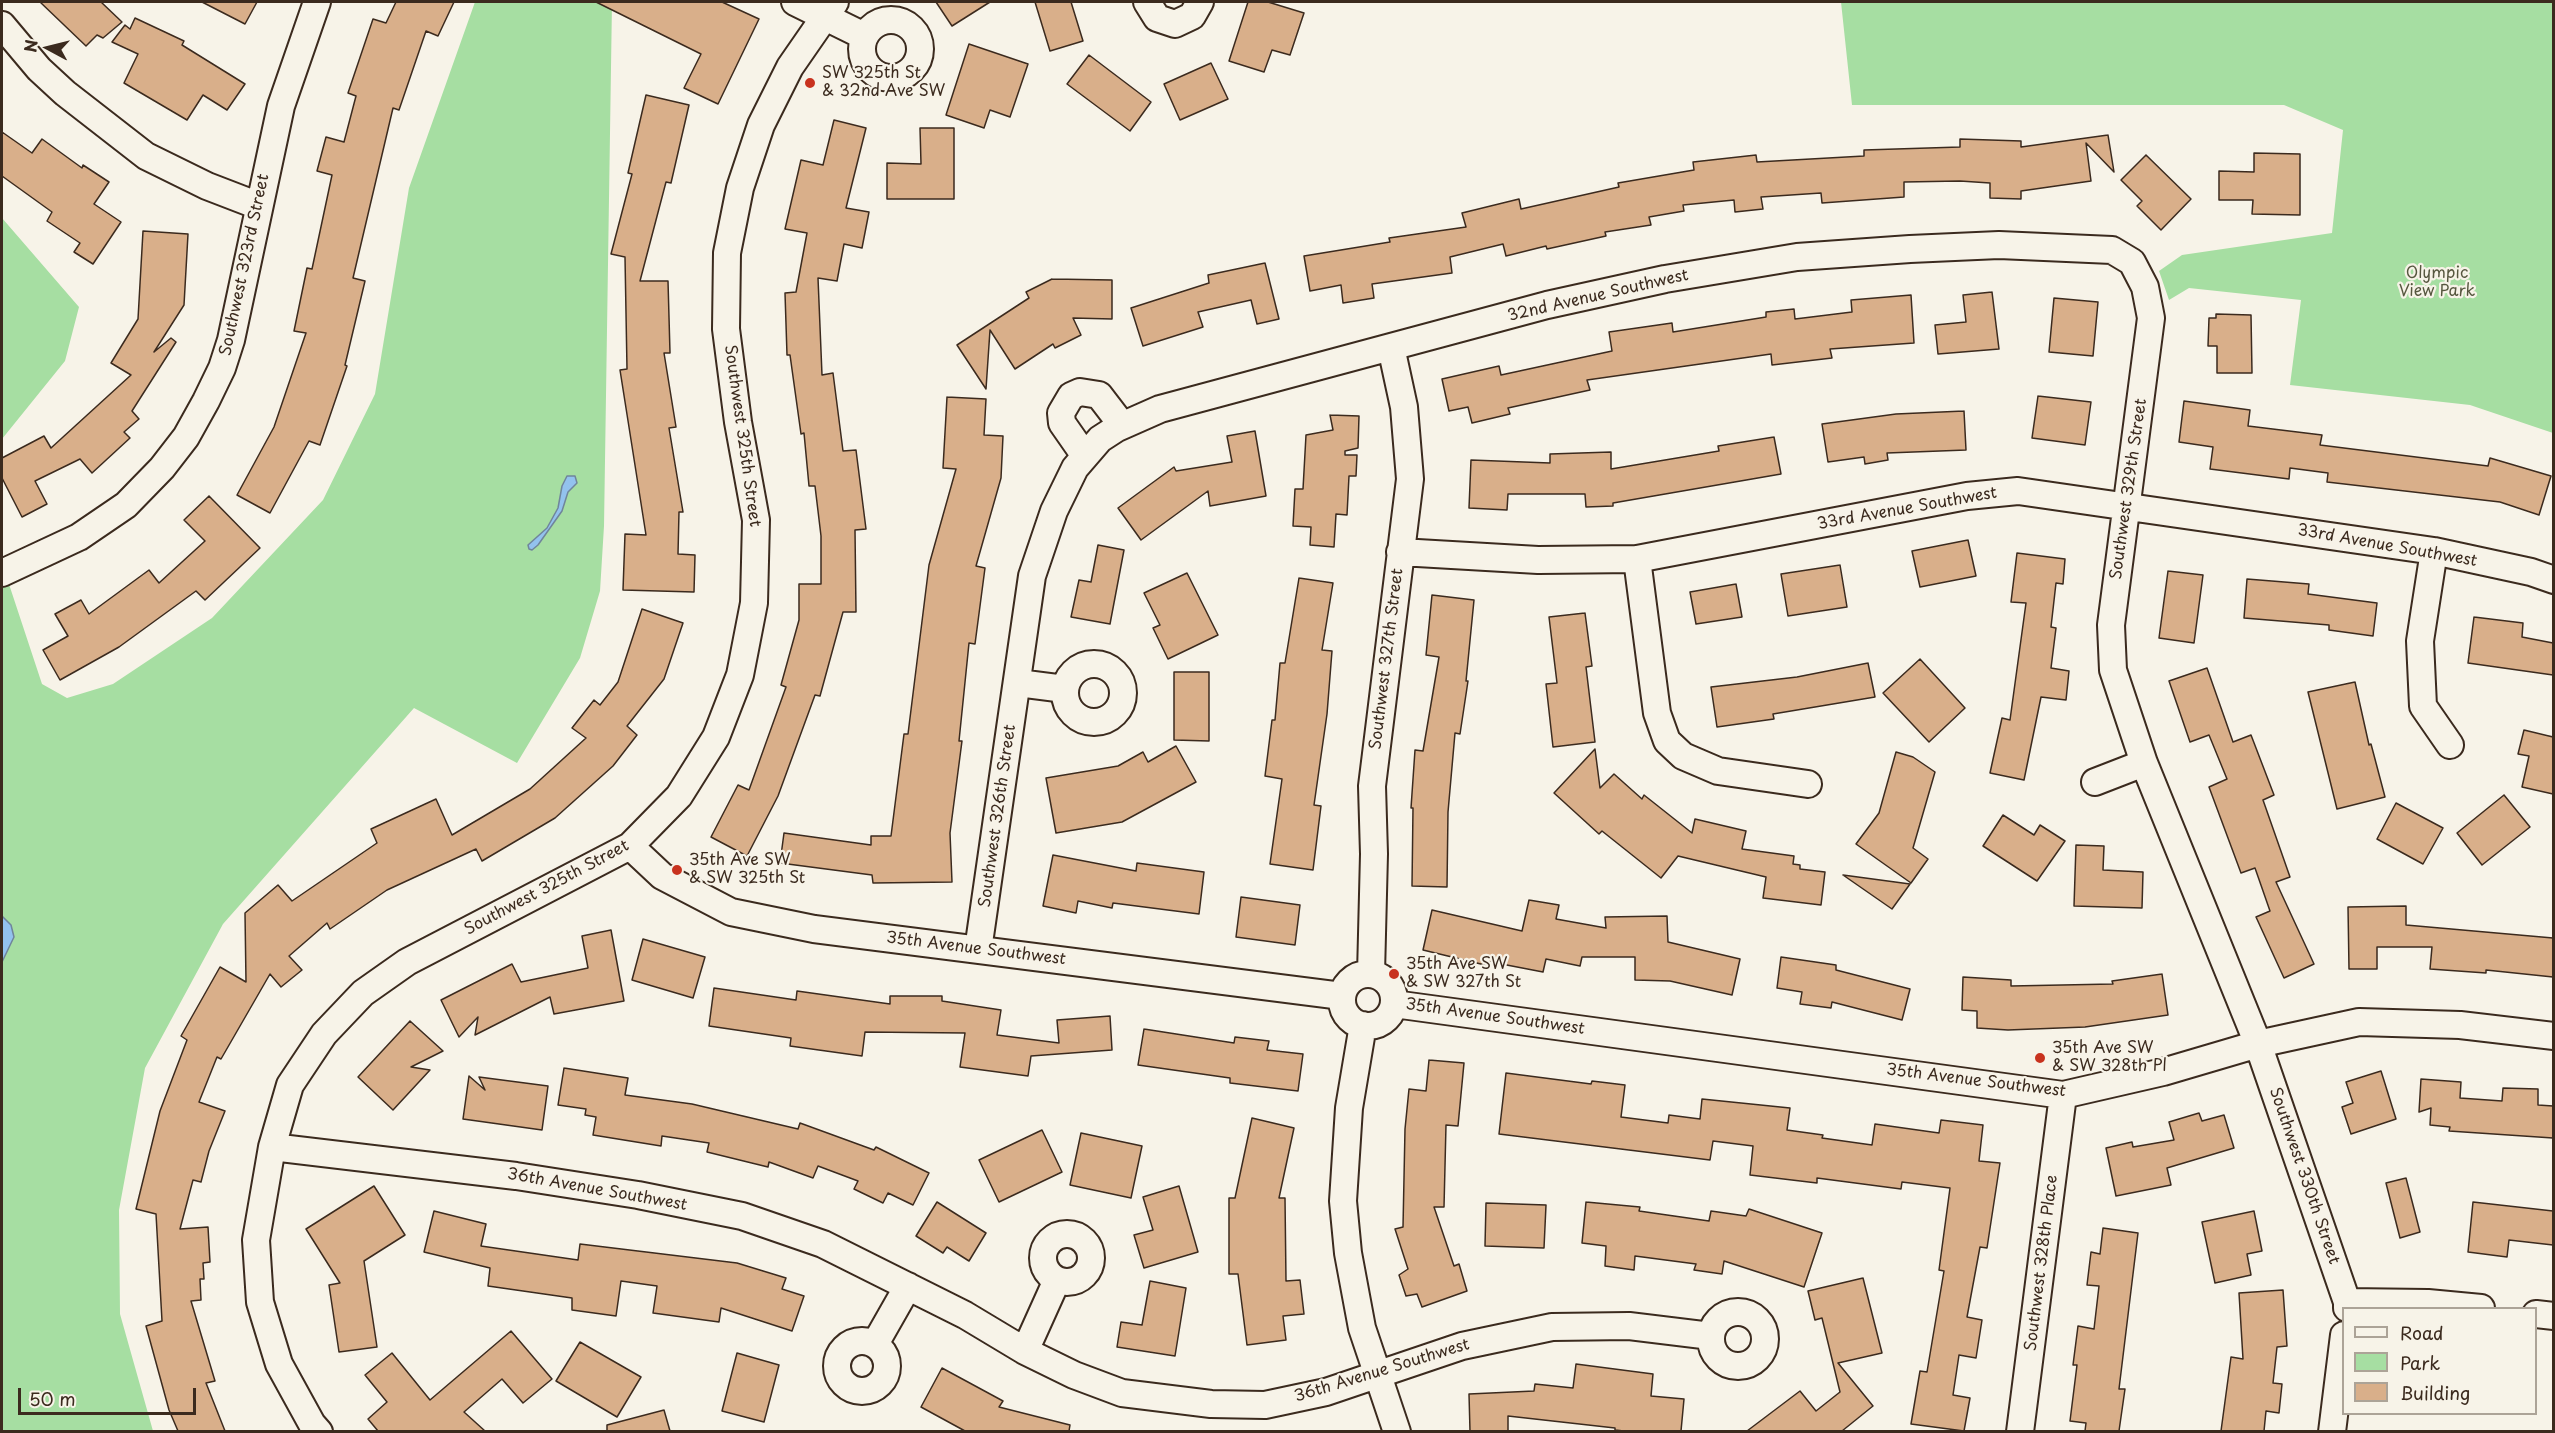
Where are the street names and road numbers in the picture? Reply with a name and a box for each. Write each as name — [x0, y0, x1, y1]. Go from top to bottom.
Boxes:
street label: Southwest 323rd Street — [216, 172, 274, 358]
street label: 32nd Avenue Southwest — [1506, 266, 1690, 326]
street label: Southwest 325th Street — [720, 344, 764, 528]
street label: Southwest 329th Street — [2107, 397, 2151, 581]
street label: 33rd Avenue Southwest — [1816, 484, 1998, 534]
street label: 33rd Avenue Southwest — [2296, 521, 2478, 571]
street label: Southwest 327th Street — [1366, 567, 1408, 751]
street label: Southwest 326th Street — [976, 723, 1020, 909]
street label: Southwest 325th Street — [461, 836, 633, 940]
street label: 35th Avenue Southwest — [885, 928, 1067, 970]
street label: 35th Avenue Southwest — [1404, 995, 1586, 1039]
street label: 35th Avenue Southwest — [1885, 1060, 2067, 1102]
street label: Southwest 330th Street — [2265, 1085, 2343, 1267]
street label: 36th Avenue Southwest — [506, 1165, 688, 1215]
street label: Southwest 328th Place — [2022, 1174, 2062, 1352]
street label: 36th Avenue Southwest — [1292, 1335, 1472, 1407]

